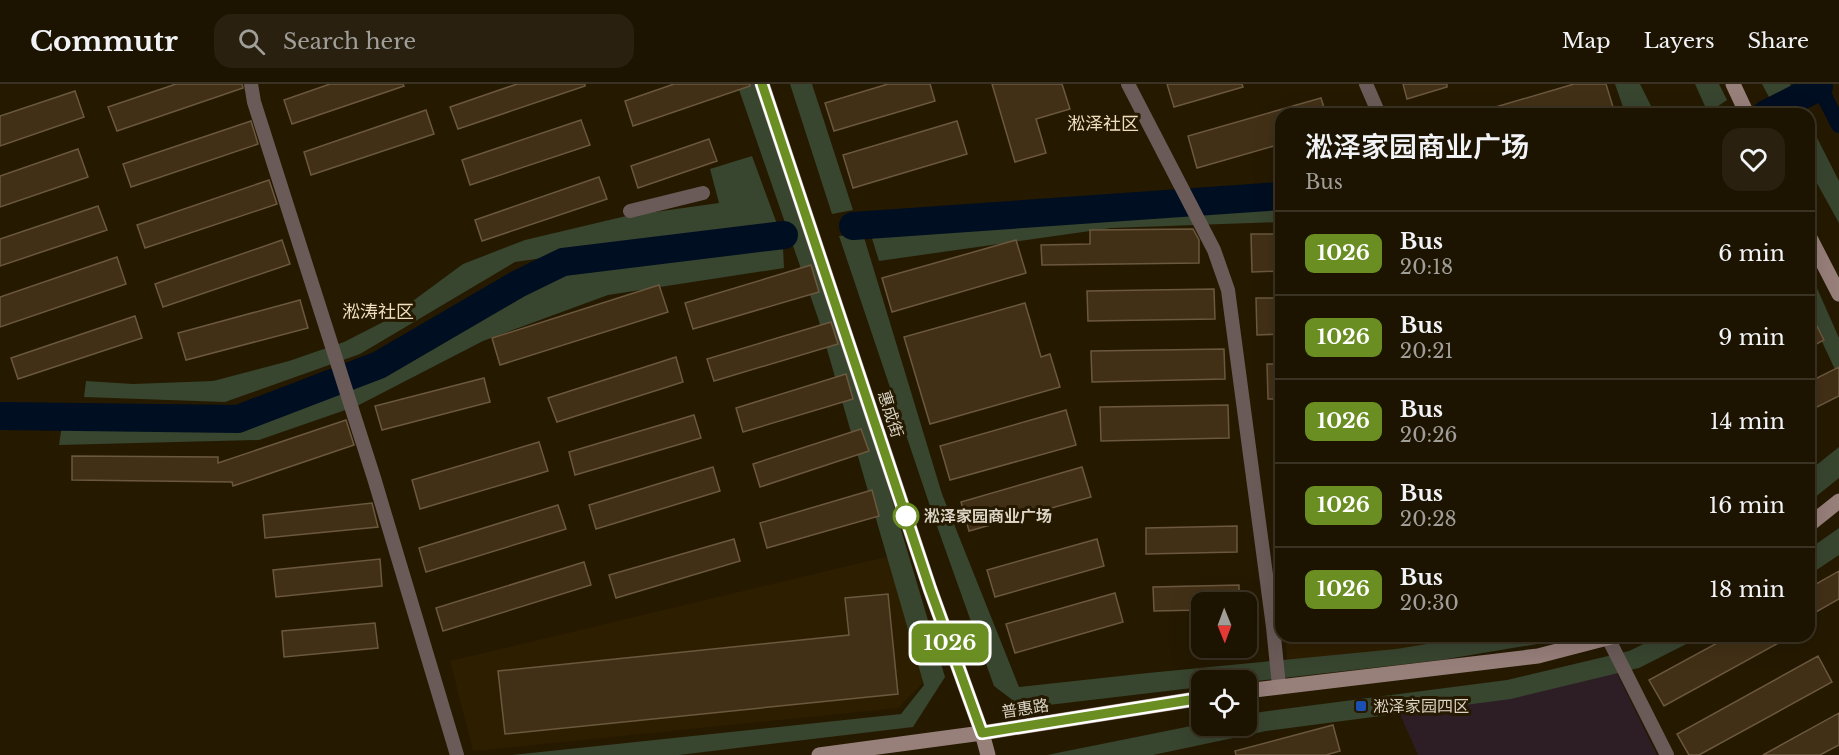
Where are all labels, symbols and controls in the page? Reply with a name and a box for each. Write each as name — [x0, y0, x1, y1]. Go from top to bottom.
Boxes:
search box — [214, 14, 634, 68]
text: Commutr — [30, 24, 178, 59]
icon: search — [235, 25, 268, 58]
text: Search here — [283, 28, 416, 55]
text: Map — [1562, 28, 1611, 54]
text: Layers — [1644, 28, 1715, 54]
text: Share — [1748, 28, 1809, 54]
district label: 淞泽社区 — [1067, 113, 1139, 135]
button: heart — [1722, 128, 1785, 191]
text: 淞泽家园商业广场 — [1305, 130, 1529, 165]
text: Bus — [1305, 170, 1343, 194]
text: Bus — [1400, 228, 1443, 255]
text: 1026 — [1317, 240, 1370, 266]
text: 6 min — [1718, 240, 1785, 267]
text: 20:18 — [1400, 255, 1453, 279]
district label: 淞涛社区 — [342, 301, 414, 323]
text: Bus — [1400, 312, 1443, 339]
text: 1026 — [1317, 324, 1370, 350]
text: 9 min — [1718, 324, 1785, 351]
text: 20:21 — [1400, 339, 1453, 363]
street label: 惠成街 — [874, 388, 908, 440]
text: Bus — [1400, 396, 1443, 423]
text: 1026 — [1317, 408, 1370, 434]
text: 14 min — [1710, 408, 1785, 435]
text: 20:26 — [1400, 423, 1457, 447]
text: Bus — [1400, 480, 1443, 507]
text: 1026 — [1317, 492, 1370, 518]
text: 16 min — [1708, 492, 1785, 519]
marker: 淞泽家园商业广场 — [893, 503, 919, 529]
place label: 淞泽家园商业广场 — [924, 506, 1052, 526]
text: 20:28 — [1400, 507, 1457, 531]
text: Bus — [1400, 564, 1443, 591]
text: 1026 — [1317, 576, 1370, 602]
text: 18 min — [1709, 576, 1785, 603]
text: 20:30 — [1400, 591, 1459, 615]
north arrow — [1191, 592, 1257, 658]
map controls — [1191, 592, 1257, 736]
line badge: 1026 — [908, 624, 992, 662]
text: 1026 — [924, 630, 976, 656]
button: locate — [1191, 670, 1257, 736]
street label: 普惠路 — [1000, 694, 1050, 722]
place label: 淞泽家园四区 — [1373, 696, 1469, 716]
marker: 淞泽家园四区 — [1354, 699, 1368, 713]

